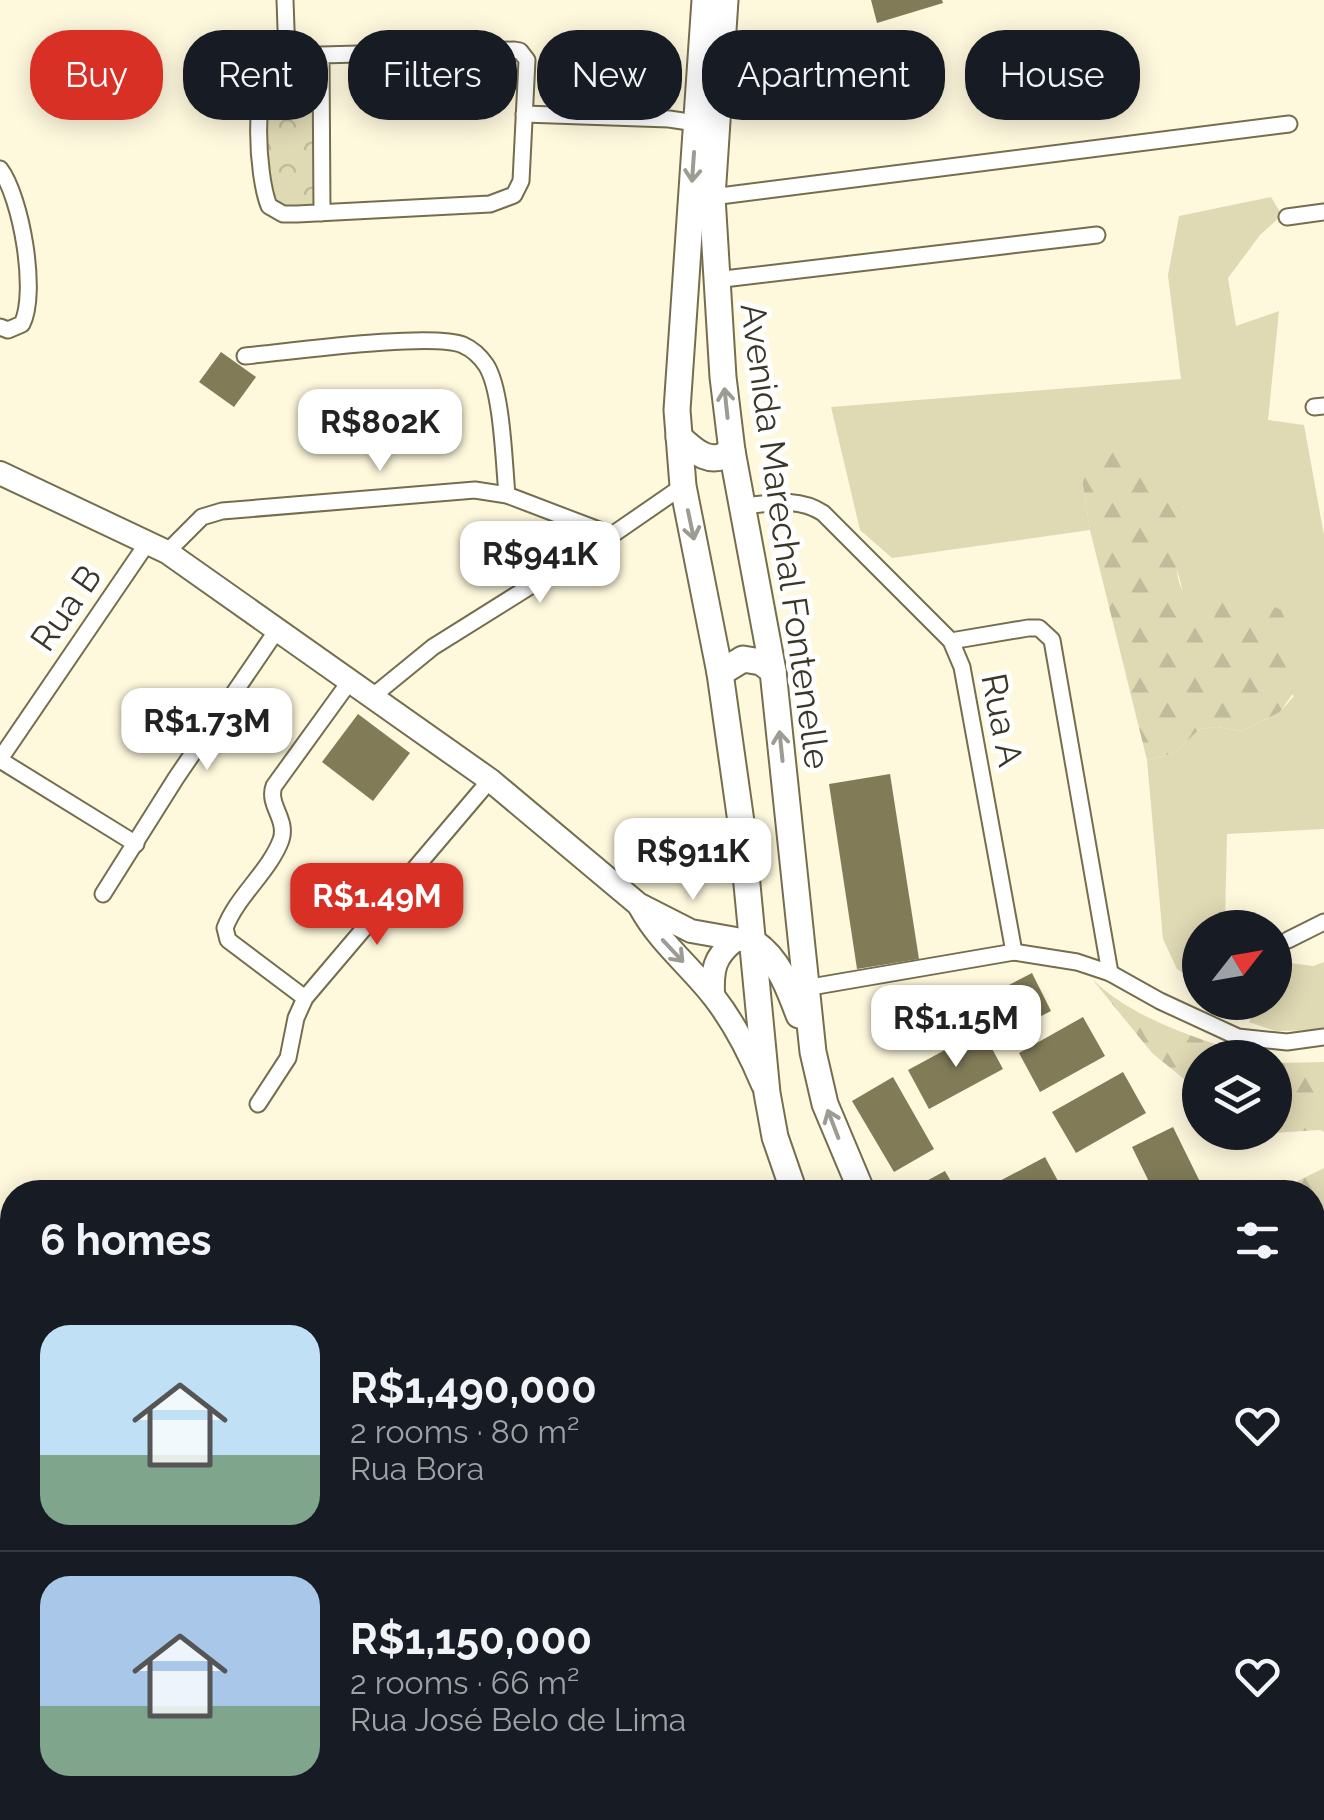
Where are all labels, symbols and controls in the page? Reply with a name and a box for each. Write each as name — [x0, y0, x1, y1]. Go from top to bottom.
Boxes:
chip: Buy — [30, 30, 163, 120]
chip: Rent — [183, 30, 328, 120]
chip: Filters — [348, 30, 517, 120]
chip: New — [537, 30, 682, 120]
chip: Apartment — [702, 30, 945, 120]
chip: House — [965, 30, 1140, 120]
one-way arrow — [683, 151, 702, 183]
street label: Avenida Marechal Fontenelle — [732, 300, 838, 771]
one-way arrow — [716, 387, 735, 419]
pin: R$802K — [299, 389, 461, 474]
text: R$802K — [320, 403, 440, 440]
one-way arrow — [683, 509, 701, 541]
pin: R$941K — [459, 521, 621, 606]
text: R$941K — [482, 535, 598, 572]
street label: Rua B — [22, 557, 110, 658]
street label: Rua A — [973, 670, 1032, 770]
pin: R$1.73M — [115, 688, 299, 773]
text: R$1.73M — [143, 702, 271, 739]
one-way arrow — [771, 731, 790, 763]
pin: R$911K — [612, 818, 774, 903]
text: R$911K — [636, 832, 750, 869]
pin: R$1.49M — [285, 863, 469, 948]
text: R$1.49M — [312, 877, 442, 914]
north arrow — [1182, 910, 1292, 1020]
map controls — [1182, 910, 1292, 1150]
one-way arrow — [661, 939, 685, 963]
pin: R$1.15M — [864, 985, 1048, 1070]
text: R$1.15M — [893, 999, 1019, 1036]
button: layers — [1182, 1040, 1292, 1150]
one-way arrow — [822, 1109, 840, 1140]
icon: filters — [1230, 1213, 1285, 1268]
text: 6 homes — [40, 1216, 211, 1265]
text: R$1,490,000 — [350, 1364, 597, 1413]
icon: home — [120, 1365, 240, 1485]
icon: heart — [1230, 1398, 1285, 1453]
text: 2 rooms · 80 m² — [350, 1413, 579, 1450]
text: Rua Bora — [350, 1450, 484, 1487]
text: R$1,150,000 — [350, 1615, 592, 1664]
icon: home — [120, 1616, 240, 1736]
icon: heart — [1230, 1649, 1285, 1704]
text: 2 rooms · 66 m² — [350, 1664, 579, 1701]
text: Rua José Belo de Lima — [350, 1701, 686, 1738]

